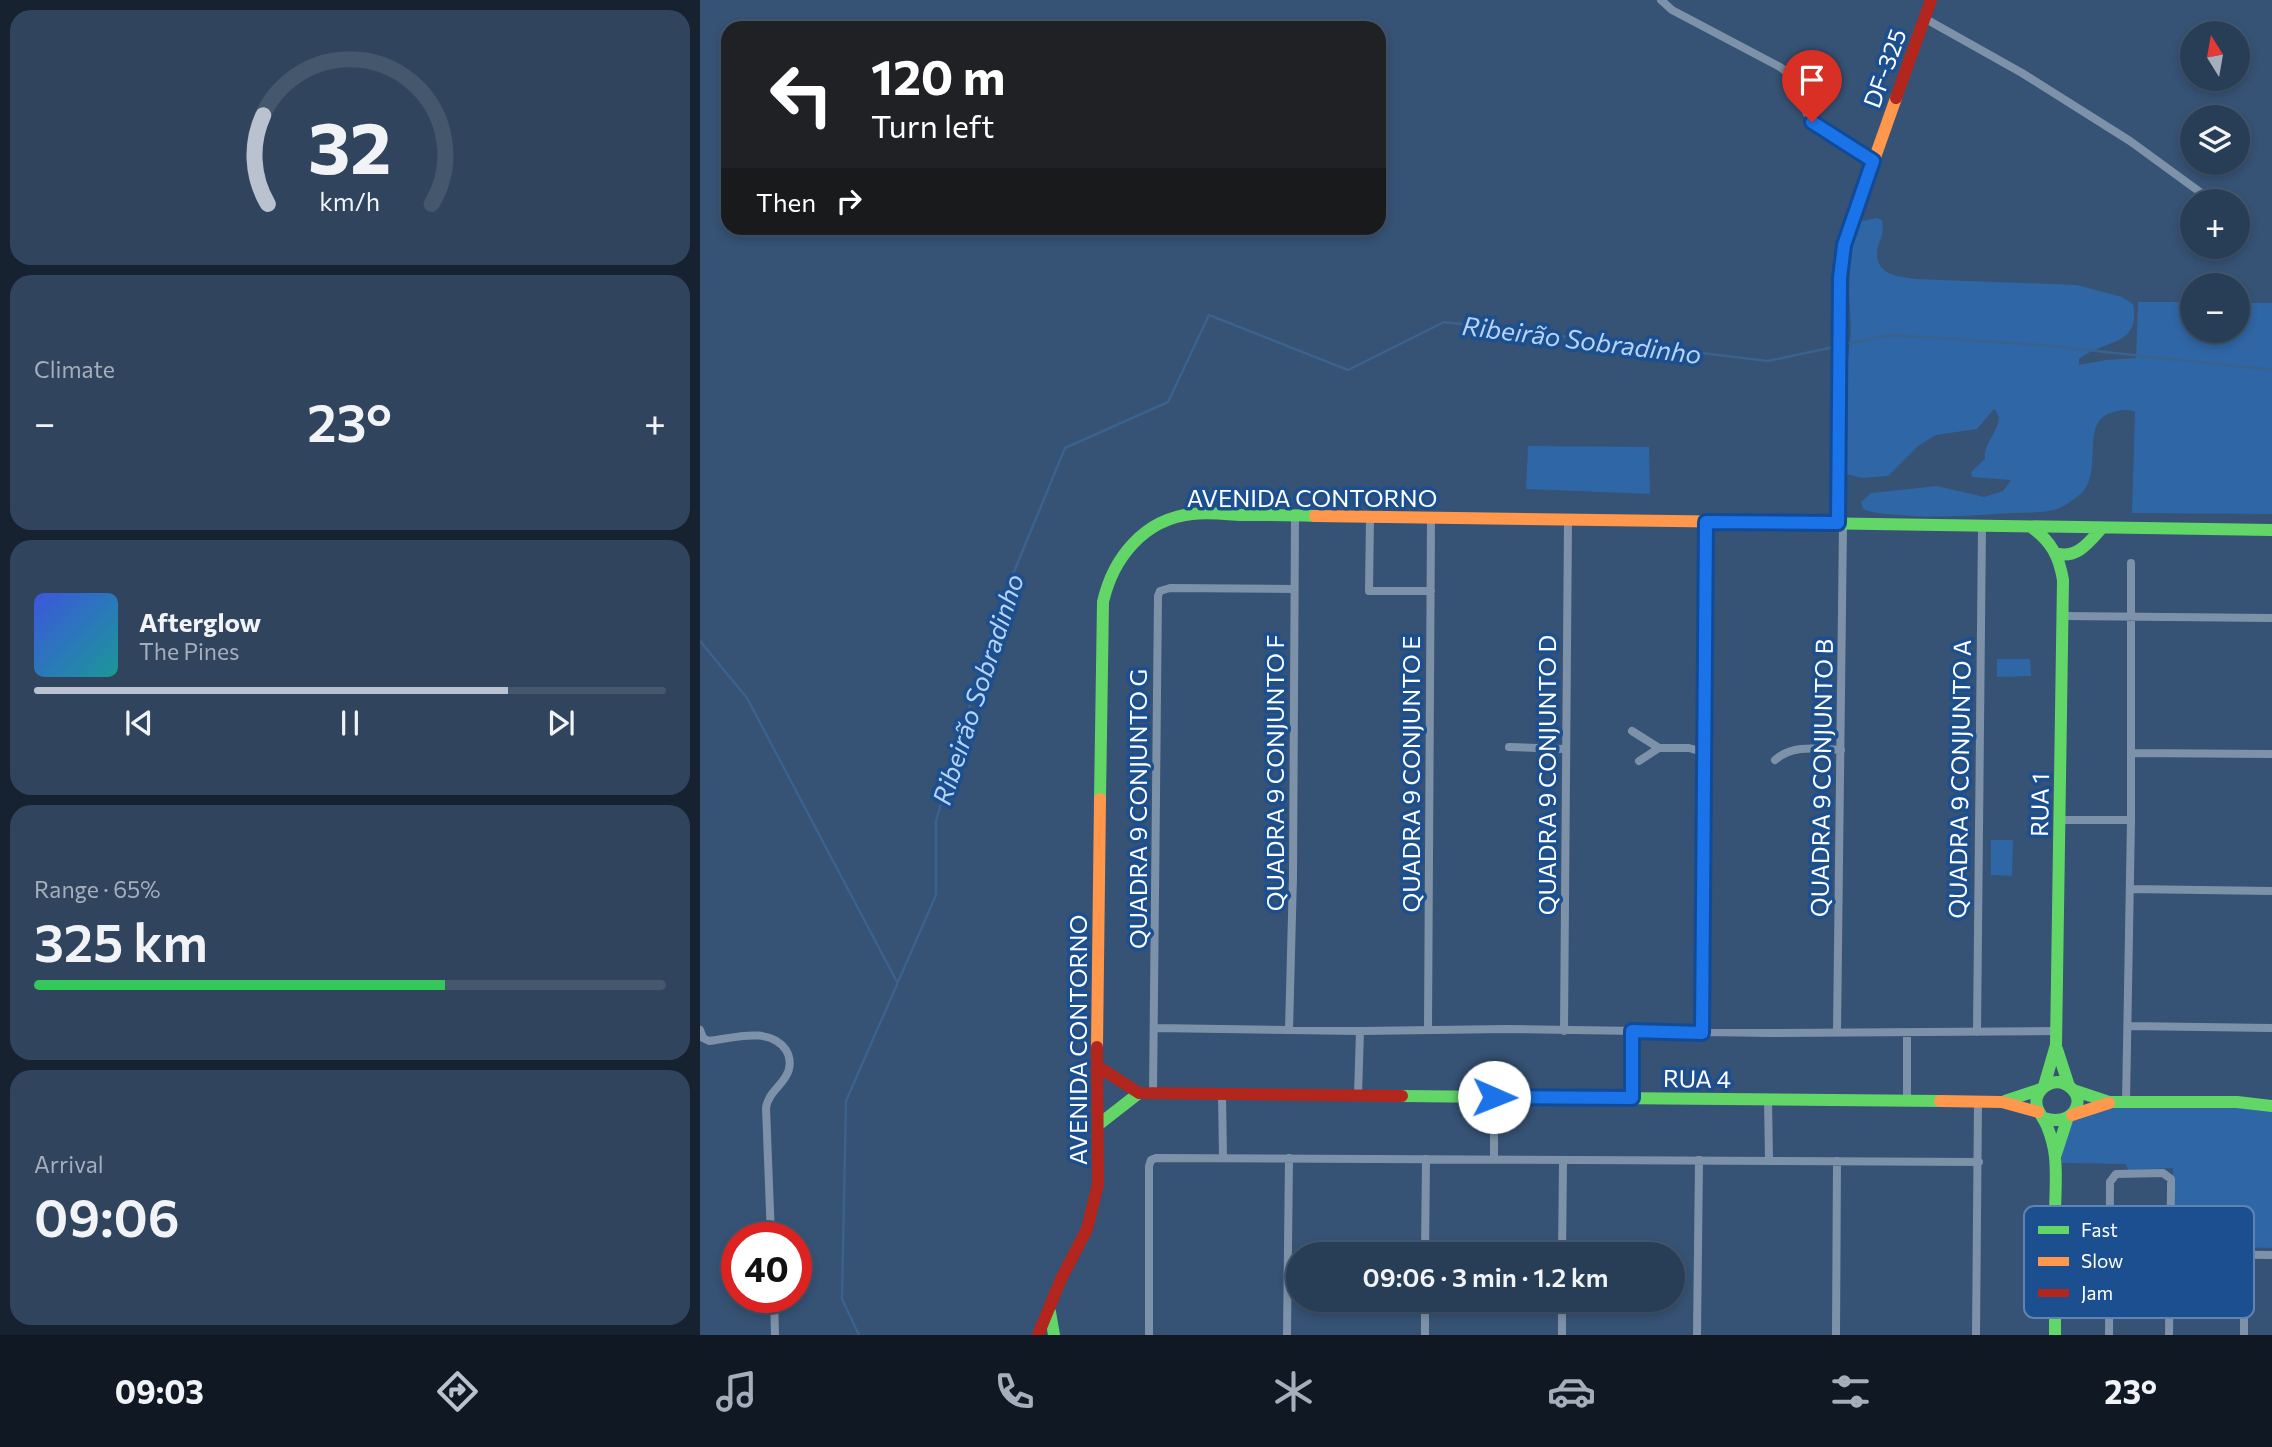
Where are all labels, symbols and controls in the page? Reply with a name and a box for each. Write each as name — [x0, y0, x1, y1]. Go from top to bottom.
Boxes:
north arrow — [2180, 21, 2250, 91]
map controls — [2180, 21, 2250, 343]
street label: DF-325 — [1856, 25, 1912, 111]
text: 120 m — [871, 45, 1005, 105]
icon: left — [756, 49, 847, 140]
pin — [1782, 50, 1842, 122]
icon: arrive — [1793, 61, 1831, 99]
text: 32 — [308, 100, 392, 189]
text: Turn left — [871, 105, 995, 145]
button: layers — [2180, 105, 2250, 175]
icon: right — [830, 182, 868, 220]
text: km/h — [320, 185, 380, 215]
text: Then — [756, 186, 816, 217]
button: + — [2180, 189, 2250, 259]
button: − — [2180, 273, 2250, 343]
water label: Ribeirão Sobradinho — [1461, 309, 1703, 369]
text: Climate — [34, 355, 115, 383]
text: 23° — [307, 389, 392, 453]
text: − — [34, 398, 56, 445]
text: + — [644, 398, 666, 445]
street label: AVENIDA CONTORNO — [1187, 483, 1437, 512]
water label: Ribeirão Sobradinho — [925, 570, 1029, 808]
text: Afterglow — [139, 606, 261, 637]
street label: QUADRA 9 CONJUNTO F — [1260, 635, 1289, 911]
street label: QUADRA 9 CONJUNTO D — [1532, 635, 1561, 915]
street label: QUADRA 9 CONJUNTO E — [1396, 636, 1425, 912]
text: The Pines — [139, 637, 240, 665]
street label: QUADRA 9 CONJUNTO B — [1804, 639, 1838, 917]
street label: QUADRA 9 CONJUNTO A — [1942, 639, 1976, 919]
street label: QUADRA 9 CONJUNTO G — [1123, 669, 1152, 949]
icon: previous — [120, 704, 158, 742]
icon: pause — [331, 704, 369, 742]
icon: next — [542, 704, 580, 742]
street label: RUA 1 — [2024, 773, 2054, 837]
text: Range · 65% — [34, 875, 161, 903]
text: 325 km — [34, 909, 208, 973]
street label: AVENIDA CONTORNO — [1063, 915, 1092, 1165]
position arrow — [1457, 1060, 1531, 1134]
street label: RUA 4 — [1663, 1063, 1731, 1093]
text: Arrival — [34, 1150, 104, 1178]
text: 09:06 — [34, 1184, 180, 1248]
legend — [2024, 1206, 2254, 1318]
text: Fast — [2081, 1218, 2118, 1241]
speed limit sign: 40 — [721, 1222, 812, 1313]
text: Slow — [2081, 1249, 2123, 1272]
text: 09:06 · 3 min · 1.2 km — [1363, 1261, 1608, 1292]
text: Jam — [2081, 1281, 2113, 1304]
icon: directions — [433, 1367, 482, 1416]
icon: music — [712, 1367, 761, 1416]
icon: phone — [990, 1367, 1039, 1416]
icon: climate — [1269, 1367, 1318, 1416]
icon: car — [1547, 1367, 1596, 1416]
icon: filters — [1826, 1367, 1875, 1416]
text: 09:03 — [115, 1371, 204, 1411]
text: 23° — [2104, 1371, 2157, 1411]

